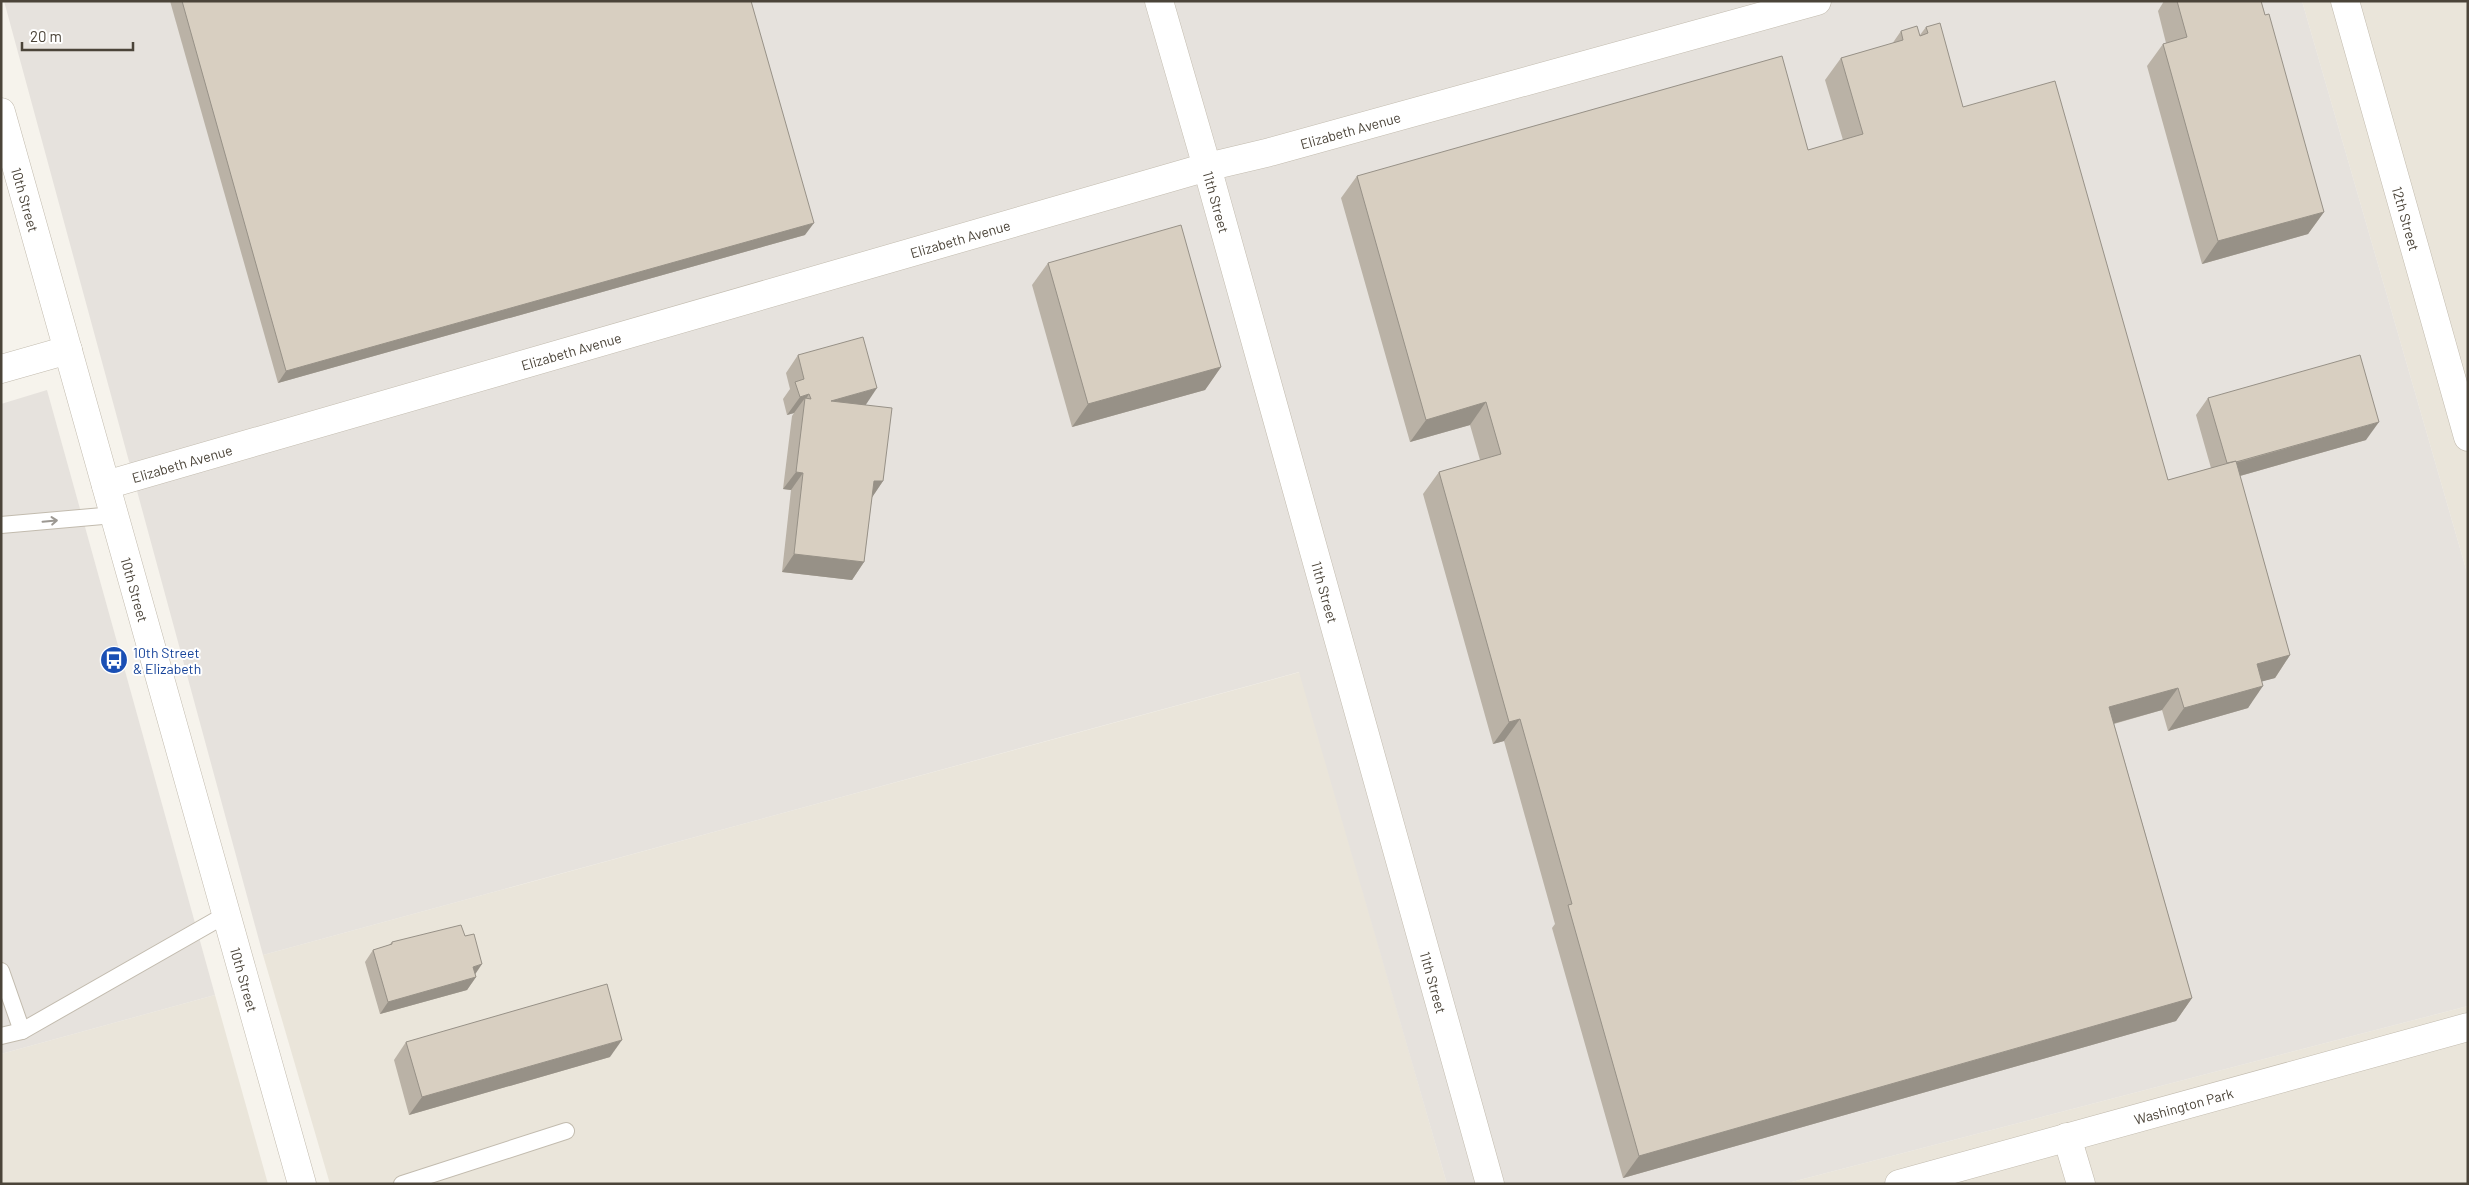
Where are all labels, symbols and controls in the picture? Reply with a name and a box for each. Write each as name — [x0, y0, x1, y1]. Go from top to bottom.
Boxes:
scale bar — [22, 20, 134, 52]
text: 20 m — [30, 27, 62, 45]
street label: Elizabeth Avenue — [1298, 108, 1402, 152]
street label: 10th Street — [8, 165, 43, 234]
street label: 11th Street — [1200, 169, 1233, 235]
street label: 12th Street — [2389, 184, 2424, 253]
street label: Elizabeth Avenue — [908, 216, 1012, 261]
street label: Elizabeth Avenue — [519, 328, 623, 373]
street label: Elizabeth Avenue — [130, 441, 234, 486]
one-way arrow — [42, 516, 58, 526]
street label: 10th Street — [118, 555, 152, 624]
street label: 11th Street — [1309, 559, 1342, 625]
place label: 10th Street & Elizabeth — [133, 644, 201, 677]
bus stop icon: 10th Street & Elizabeth — [99, 645, 129, 675]
street label: 10th Street — [227, 945, 262, 1014]
street label: 11th Street — [1417, 949, 1451, 1015]
street label: Washington Park — [2132, 1084, 2235, 1127]

